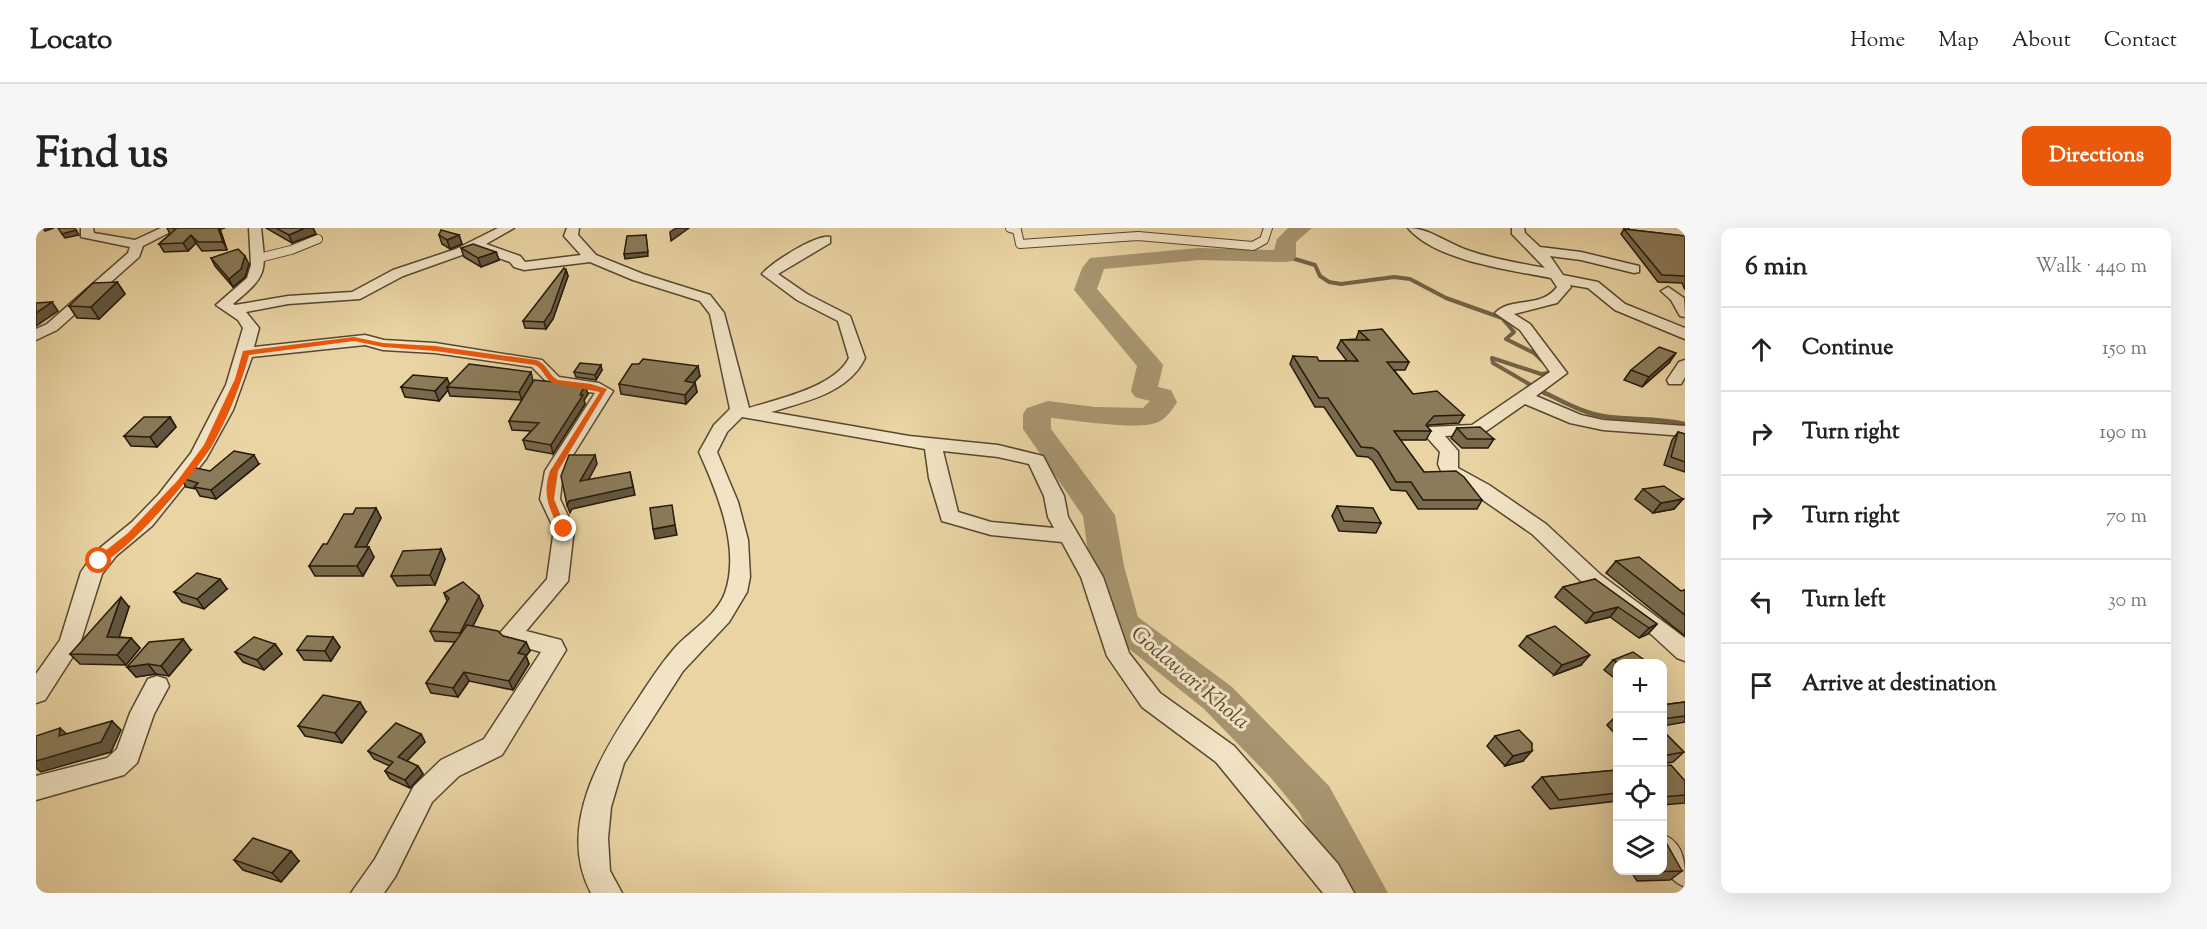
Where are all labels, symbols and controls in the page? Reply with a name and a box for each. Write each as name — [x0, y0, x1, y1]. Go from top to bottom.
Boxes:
text: Locato — [30, 21, 112, 61]
text: Home — [1850, 26, 1905, 56]
text: Map — [1938, 26, 1979, 56]
text: About — [2012, 26, 2071, 56]
text: Contact — [2104, 26, 2177, 56]
text: Find us — [36, 126, 168, 186]
button: Directions — [2022, 126, 2171, 186]
text: 6 min — [1745, 249, 1808, 286]
text: Walk · 440 m — [2035, 253, 2147, 282]
icon: ahead — [1745, 333, 1778, 366]
text: Continue — [1802, 333, 1893, 365]
text: 150 m — [2102, 335, 2147, 364]
icon: right — [1745, 417, 1778, 450]
text: Turn right — [1802, 417, 1899, 449]
text: 190 m — [2099, 419, 2147, 448]
icon: right — [1745, 501, 1778, 534]
text: Turn right — [1802, 501, 1899, 533]
text: 70 m — [2106, 503, 2147, 532]
route end — [550, 515, 576, 541]
route start — [85, 547, 111, 573]
icon: left — [1745, 585, 1778, 618]
text: Turn left — [1802, 585, 1885, 617]
text: 30 m — [2108, 587, 2147, 616]
water label: Godawari Khola — [1123, 620, 1255, 738]
map controls — [1613, 659, 1667, 875]
button: + — [1613, 659, 1667, 713]
icon: arrive — [1745, 669, 1778, 702]
text: Arrive at destination — [1802, 669, 1997, 701]
button: − — [1613, 713, 1667, 767]
button: locate — [1613, 767, 1667, 821]
button: layers — [1613, 821, 1667, 875]

